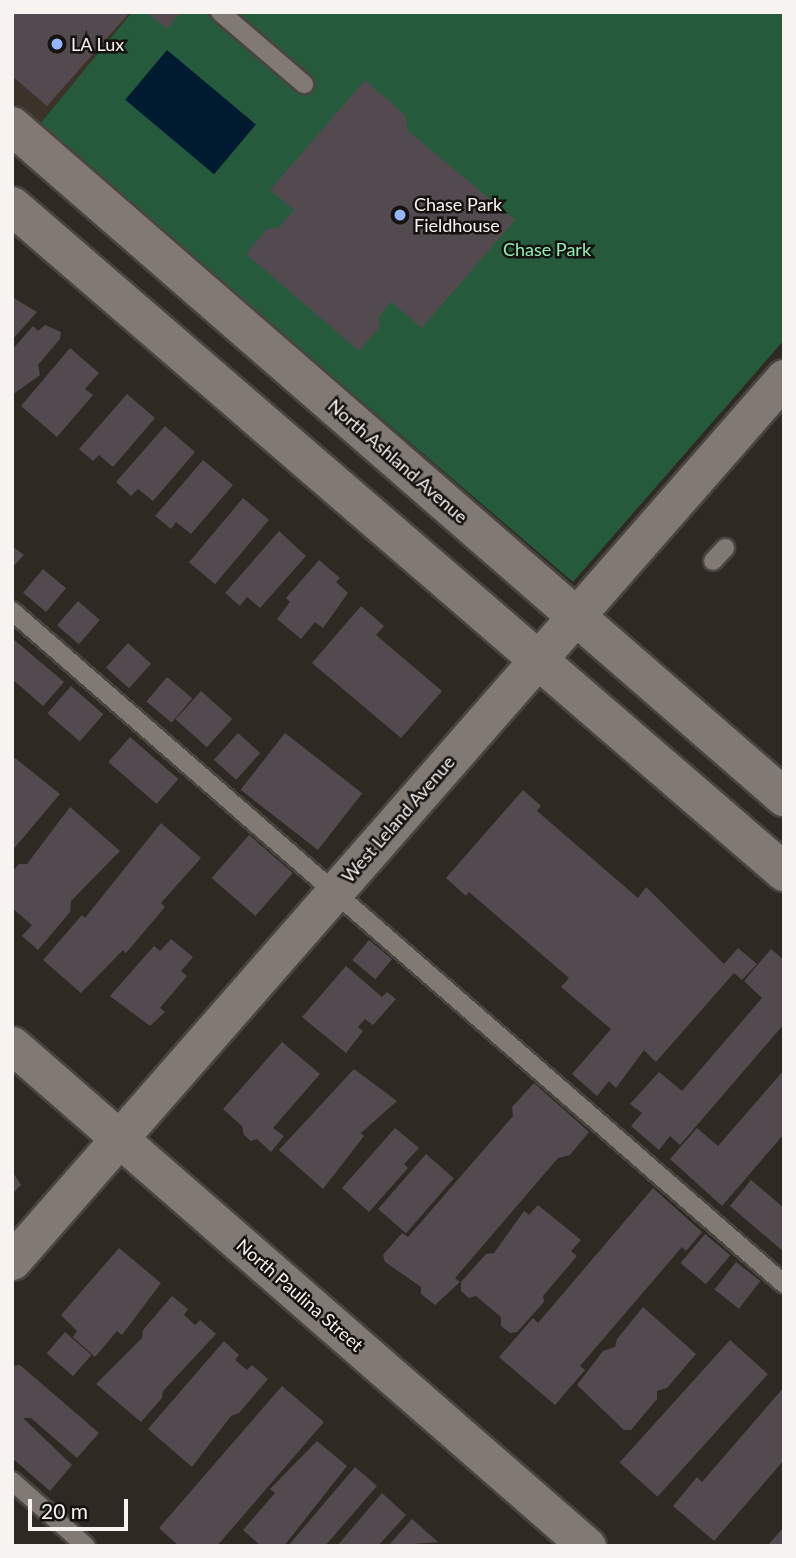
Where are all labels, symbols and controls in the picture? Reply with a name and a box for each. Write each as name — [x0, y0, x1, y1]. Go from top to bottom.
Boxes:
place label: LA Lux — [71, 33, 125, 55]
marker: LA Lux — [49, 36, 65, 52]
place label: Chase Park Fieldhouse — [414, 194, 502, 236]
marker: Chase Park Fieldhouse — [392, 207, 408, 223]
park label: Chase Park — [503, 238, 591, 260]
street label: North Ashland Avenue — [323, 394, 473, 528]
street label: West Leland Avenue — [337, 751, 459, 887]
street label: North Paulina Street — [232, 1234, 368, 1356]
scale bar — [32, 1484, 131, 1528]
text: 20 m — [41, 1498, 88, 1523]

